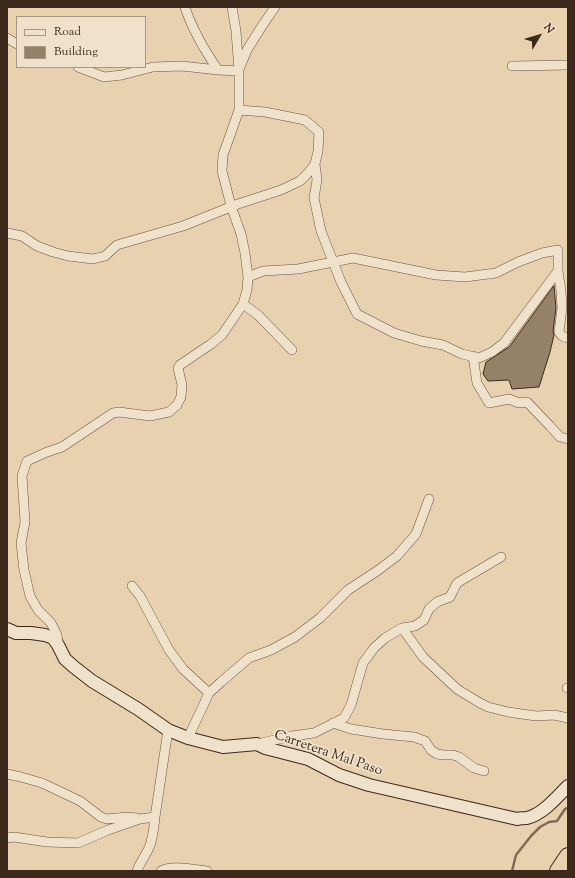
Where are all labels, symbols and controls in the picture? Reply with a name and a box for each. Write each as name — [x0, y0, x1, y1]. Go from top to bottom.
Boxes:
legend — [16, 16, 146, 68]
north arrow — [519, 16, 559, 56]
text: N — [539, 20, 557, 37]
text: Road — [54, 23, 81, 41]
text: Building — [54, 43, 98, 61]
street label: Carretera Mal Paso — [271, 728, 385, 780]

